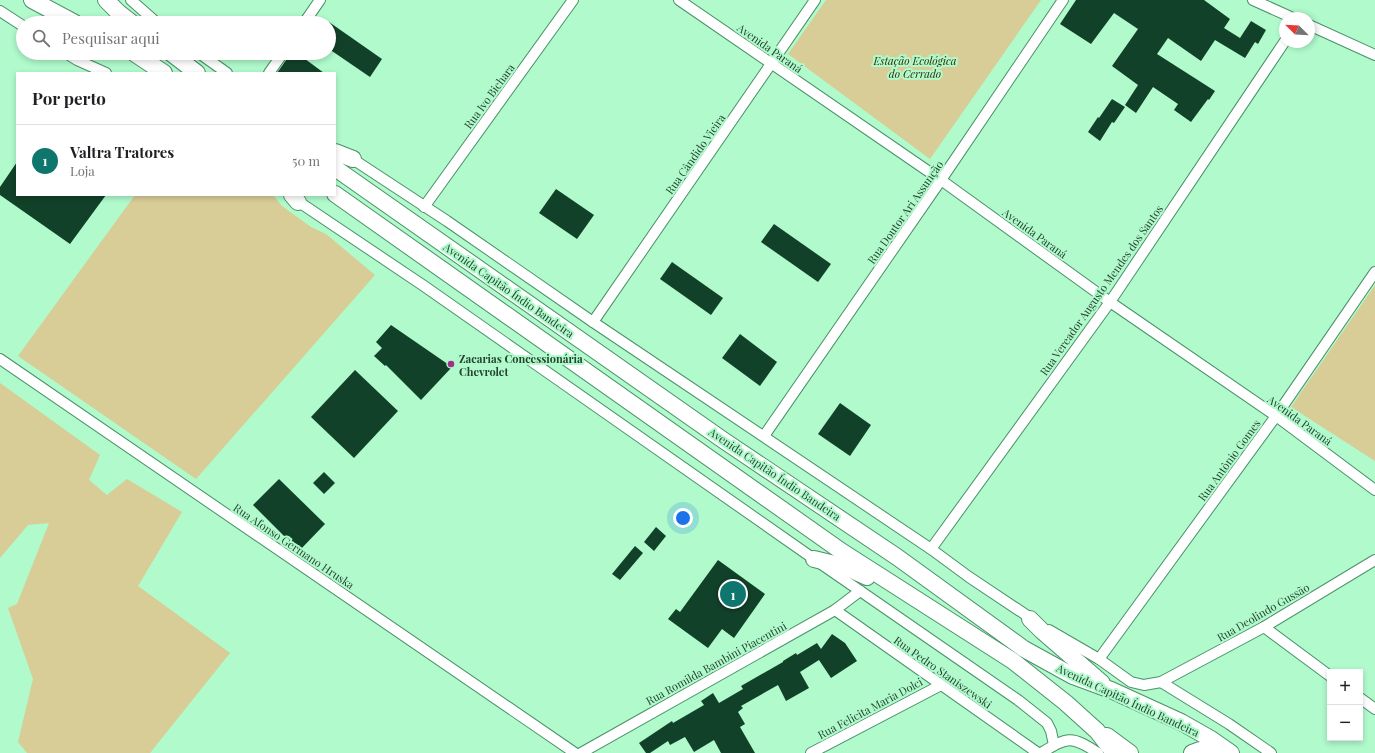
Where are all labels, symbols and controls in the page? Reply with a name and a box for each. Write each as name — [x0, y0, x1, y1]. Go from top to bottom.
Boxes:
north arrow — [1279, 12, 1315, 48]
search box — [16, 16, 336, 60]
street label: Avenida Paraná — [734, 19, 806, 76]
icon: search — [30, 27, 52, 49]
text: Pesquisar aqui — [62, 28, 160, 48]
park label: Estação Ecológica do Cerrado — [872, 53, 957, 81]
street label: Rua Ivo Bichara — [460, 60, 518, 132]
text: Por perto — [32, 87, 106, 109]
street label: Rua Cândido Vieira — [662, 111, 729, 197]
text: Valtra Tratores — [70, 142, 174, 162]
text: 1 — [43, 152, 47, 169]
text: 50 m — [292, 152, 320, 169]
street label: Rua Doutor Ari Assunção — [864, 157, 946, 267]
text: Loja — [70, 162, 95, 179]
street label: Rua Vereador Augusto Mendes dos Santos — [1036, 202, 1166, 378]
street label: Avenida Paraná — [999, 204, 1071, 262]
street label: Avenida Capitão Índio Bandeira — [440, 239, 578, 341]
place label: Zacarias Concessionária Chevrolet — [459, 351, 583, 379]
marker: Zacarias Concessionária Chevrolet — [446, 359, 456, 369]
street label: Avenida Paraná — [1264, 391, 1336, 449]
street label: Rua Antônio Gomes — [1194, 416, 1264, 504]
street label: Avenida Capitão Índio Bandeira — [705, 424, 844, 524]
street label: Rua Afonso Germano Hruska — [231, 500, 358, 592]
your location — [673, 508, 693, 528]
pin: 1 — [720, 579, 746, 609]
street label: Rua Deolindo Gussão — [1214, 579, 1312, 645]
street label: Rua Romilda Bambini Piacentini — [643, 618, 789, 708]
street label: Rua Pedro Staniszewski — [891, 632, 995, 712]
street label: Avenida Capitão Índio Bandeira — [1053, 660, 1202, 740]
map controls — [1327, 669, 1363, 741]
button: + — [1327, 669, 1363, 705]
street label: Rua Felicita Maria Dolci — [815, 674, 925, 742]
button: − — [1327, 705, 1363, 741]

